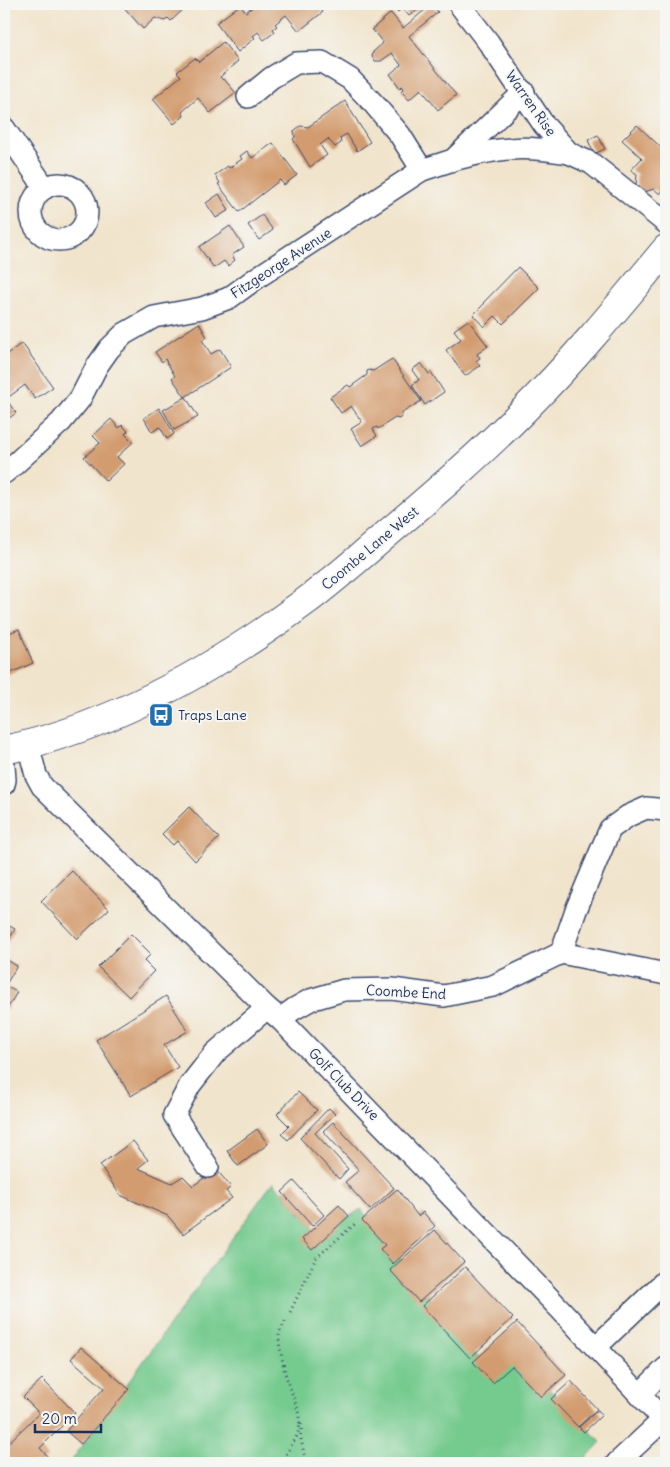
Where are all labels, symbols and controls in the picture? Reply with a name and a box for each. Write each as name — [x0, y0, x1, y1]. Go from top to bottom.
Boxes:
street label: Warren Rise — [502, 67, 560, 139]
street label: Fitzgeorge Avenue — [227, 224, 335, 302]
street label: Coombe Lane West — [318, 502, 422, 594]
bus stop icon: Traps Lane — [148, 702, 174, 728]
place label: Traps Lane — [178, 706, 247, 724]
street label: Coombe End — [365, 981, 447, 1003]
street label: Golf Club Drive — [305, 1044, 383, 1124]
scale bar — [35, 1402, 101, 1434]
text: 20 m — [42, 1409, 77, 1428]

